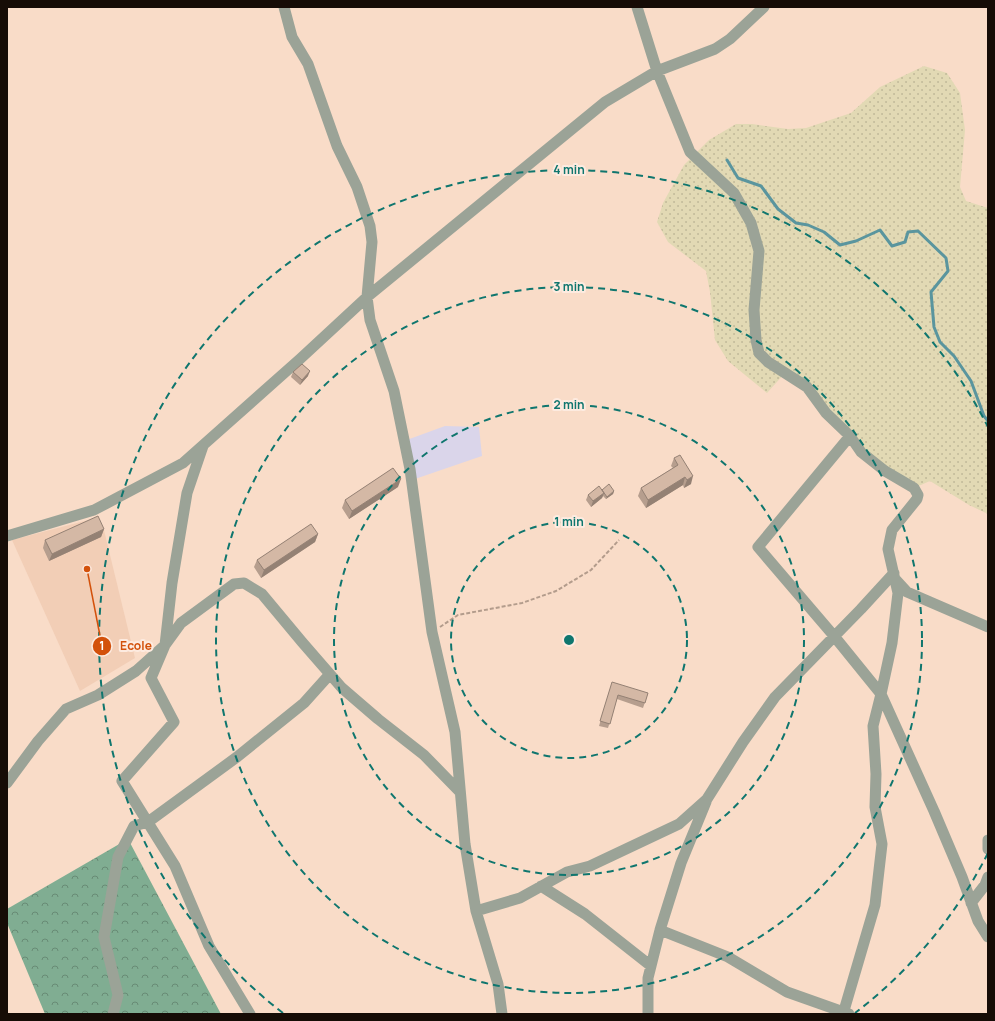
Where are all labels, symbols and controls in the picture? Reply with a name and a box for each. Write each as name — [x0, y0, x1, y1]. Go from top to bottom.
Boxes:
text: 4 min — [553, 161, 585, 178]
text: 3 min — [553, 278, 585, 295]
text: 2 min — [553, 396, 585, 413]
text: 1 min — [554, 513, 584, 530]
centre of rings — [562, 633, 576, 647]
callout: Ecole — [92, 634, 160, 658]
text: 1 — [99, 637, 105, 654]
text: Ecole — [120, 637, 152, 654]

